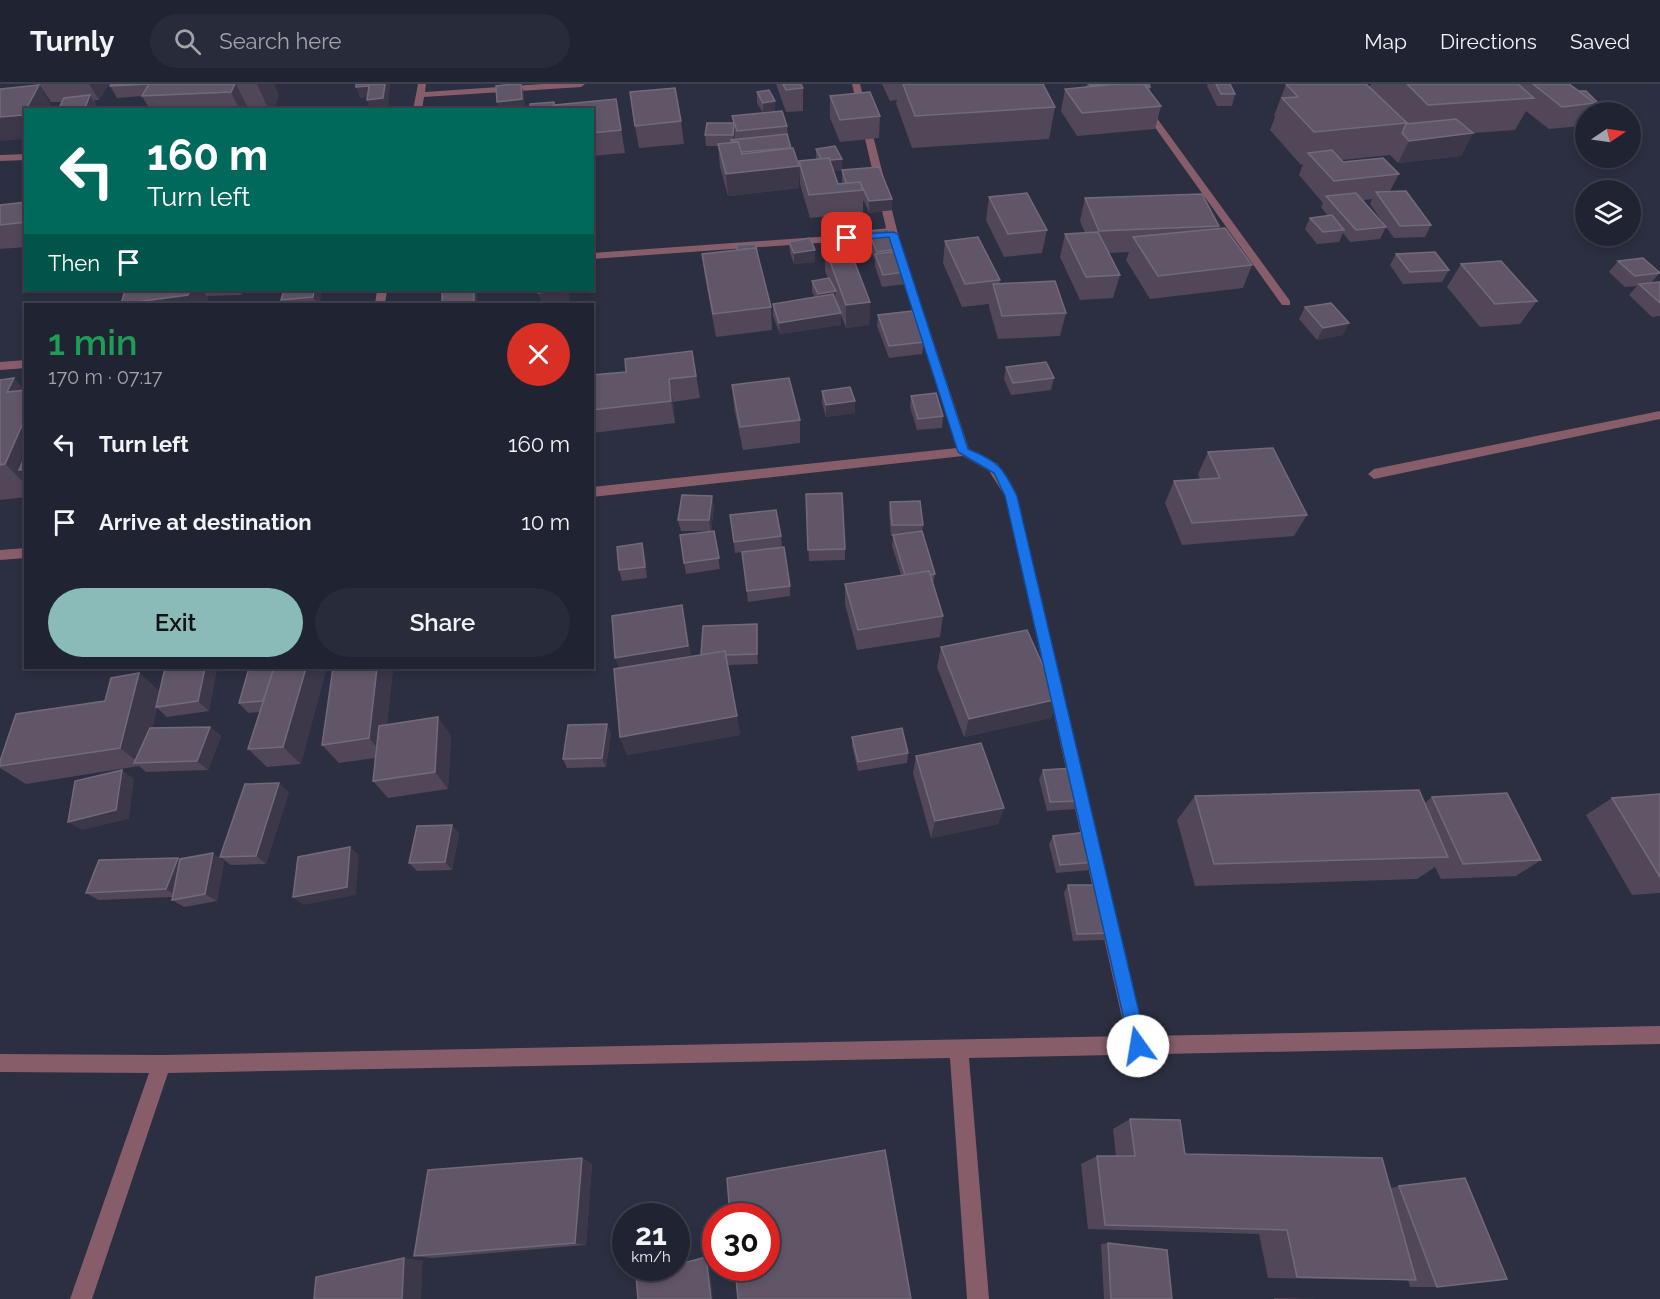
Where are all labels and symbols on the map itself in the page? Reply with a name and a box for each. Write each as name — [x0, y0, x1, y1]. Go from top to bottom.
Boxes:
north arrow — [1575, 102, 1641, 168]
pin — [821, 212, 872, 263]
position arrow — [1106, 1014, 1170, 1078]
speed limit sign: 30 — [702, 1203, 780, 1281]

